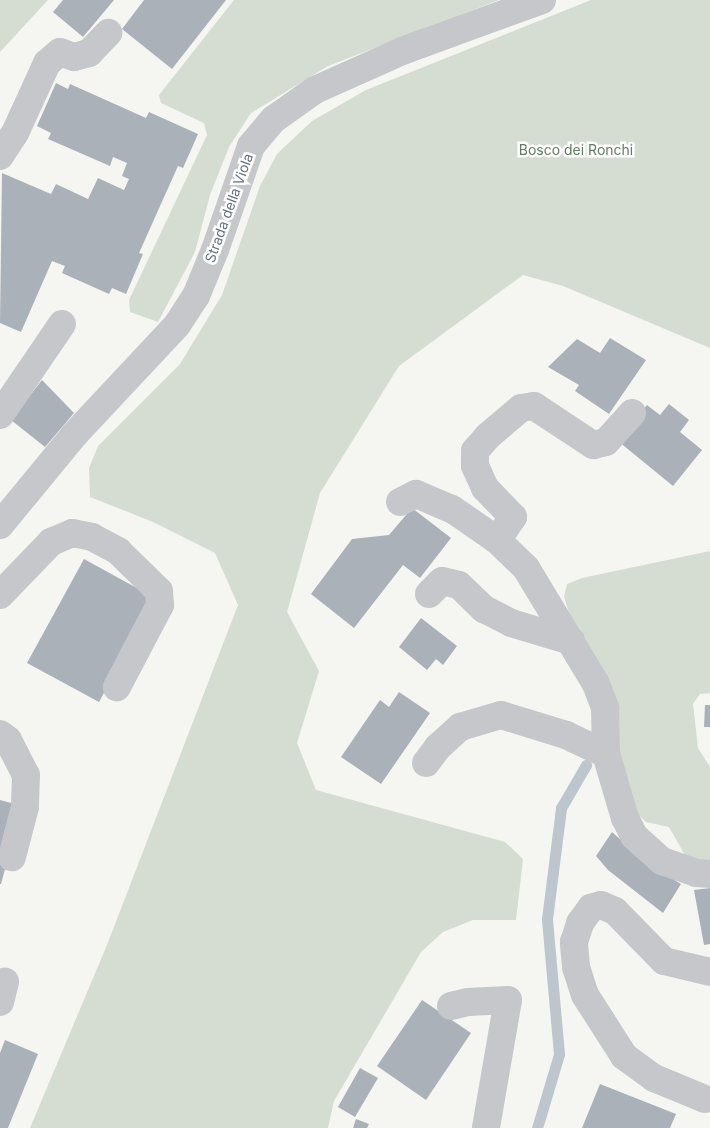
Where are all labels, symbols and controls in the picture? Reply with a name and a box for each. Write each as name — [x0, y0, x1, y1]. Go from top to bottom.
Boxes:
park label: Bosco dei Ronchi — [519, 142, 633, 158]
street label: Strada della Viola — [201, 151, 257, 265]

